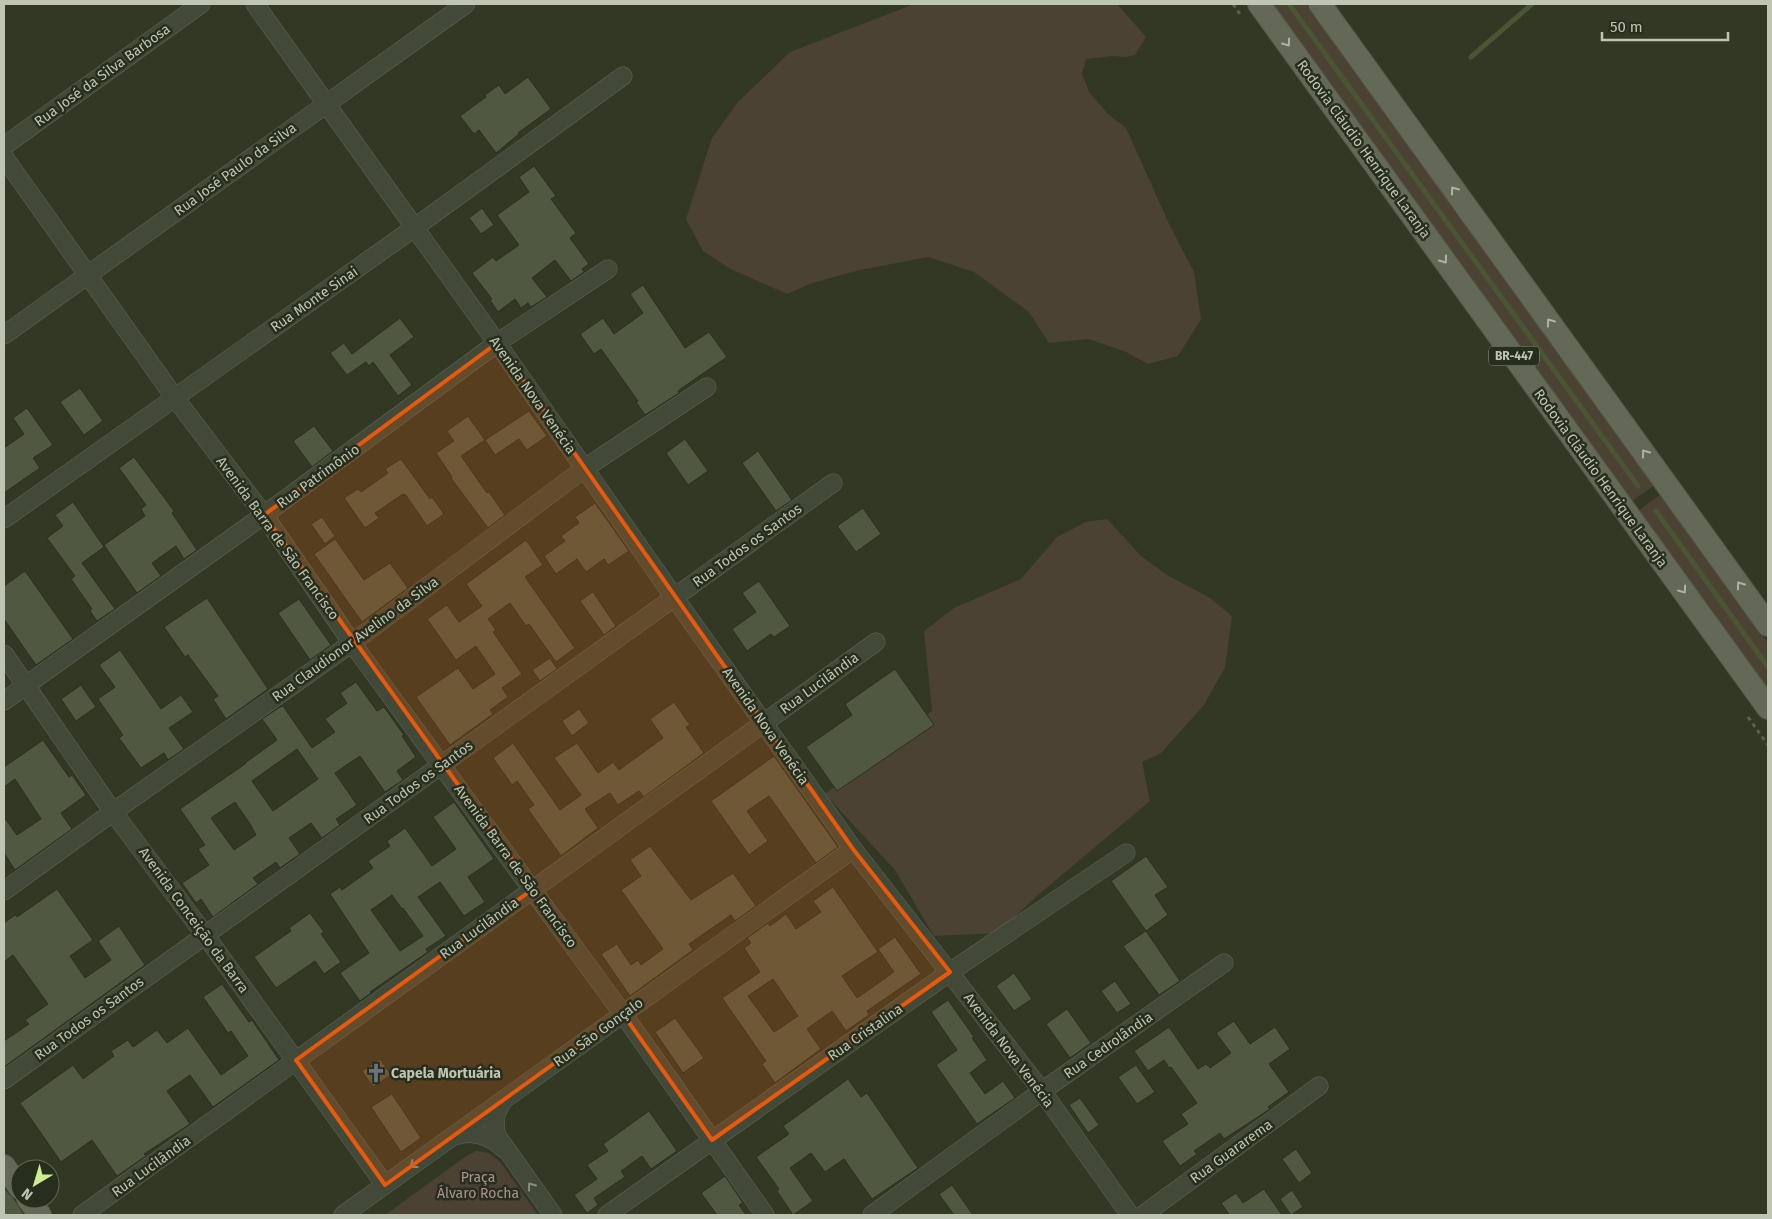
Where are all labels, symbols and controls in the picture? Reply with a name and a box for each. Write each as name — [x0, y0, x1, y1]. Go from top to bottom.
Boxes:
scale bar — [1602, 10, 1728, 42]
text: 50 m — [1610, 18, 1643, 36]
street label: Rua José da Silva Barbosa — [31, 20, 173, 130]
one-way arrow — [1282, 37, 1290, 46]
street label: Rodovia Cláudio Henrique Laranja — [1293, 57, 1434, 242]
street label: Rua José Paulo da Silva — [171, 119, 300, 219]
one-way arrow — [1452, 187, 1460, 196]
one-way arrow — [1438, 254, 1447, 264]
street label: Rua Monte Sinai — [267, 263, 361, 336]
one-way arrow — [1547, 319, 1555, 328]
street label: Avenida Nova Venécia — [486, 333, 579, 457]
road number: BR-447 — [1489, 346, 1539, 366]
street label: Rodovia Cláudio Henrique Laranja — [1530, 386, 1671, 571]
street label: Rua Patrimônio — [274, 441, 363, 512]
one-way arrow — [1642, 450, 1651, 459]
street label: Avenida Barra de São Francisco — [213, 453, 343, 623]
street label: Rua Todos os Santos — [689, 500, 806, 591]
street label: Rua Claudionor Avelino da Silva — [269, 573, 442, 706]
one-way arrow — [1737, 581, 1746, 591]
one-way arrow — [1677, 584, 1686, 594]
street label: Rua Lucilândia — [777, 649, 862, 718]
street label: Avenida Nova Venécia — [719, 664, 812, 788]
street label: Rua Todos os Santos — [360, 737, 477, 828]
street label: Avenida Barra de São Francisco — [451, 781, 581, 951]
street label: Avenida Conceição da Barra — [135, 844, 252, 997]
street label: Rua Lucilândia — [437, 894, 522, 963]
street label: Rua Todos os Santos — [31, 973, 148, 1064]
street label: Avenida Nova Venécia — [960, 990, 1057, 1111]
street label: Rua São Gonçalo — [550, 994, 646, 1071]
street label: Rua Cristalina — [824, 1000, 906, 1065]
street label: Rua Cedrolândia — [1061, 1008, 1156, 1082]
church icon: Capela Mortuária — [365, 1062, 387, 1084]
place label: Capela Mortuária — [391, 1065, 501, 1082]
street label: Rua Guararema — [1187, 1116, 1276, 1187]
street label: Rua Lucilândia — [109, 1132, 194, 1201]
north arrow — [10, 1159, 60, 1209]
one-way arrow — [409, 1159, 419, 1168]
park label: Praça Álvaro Rocha — [437, 1169, 519, 1202]
one-way arrow — [528, 1182, 537, 1191]
text: N — [18, 1184, 36, 1203]

